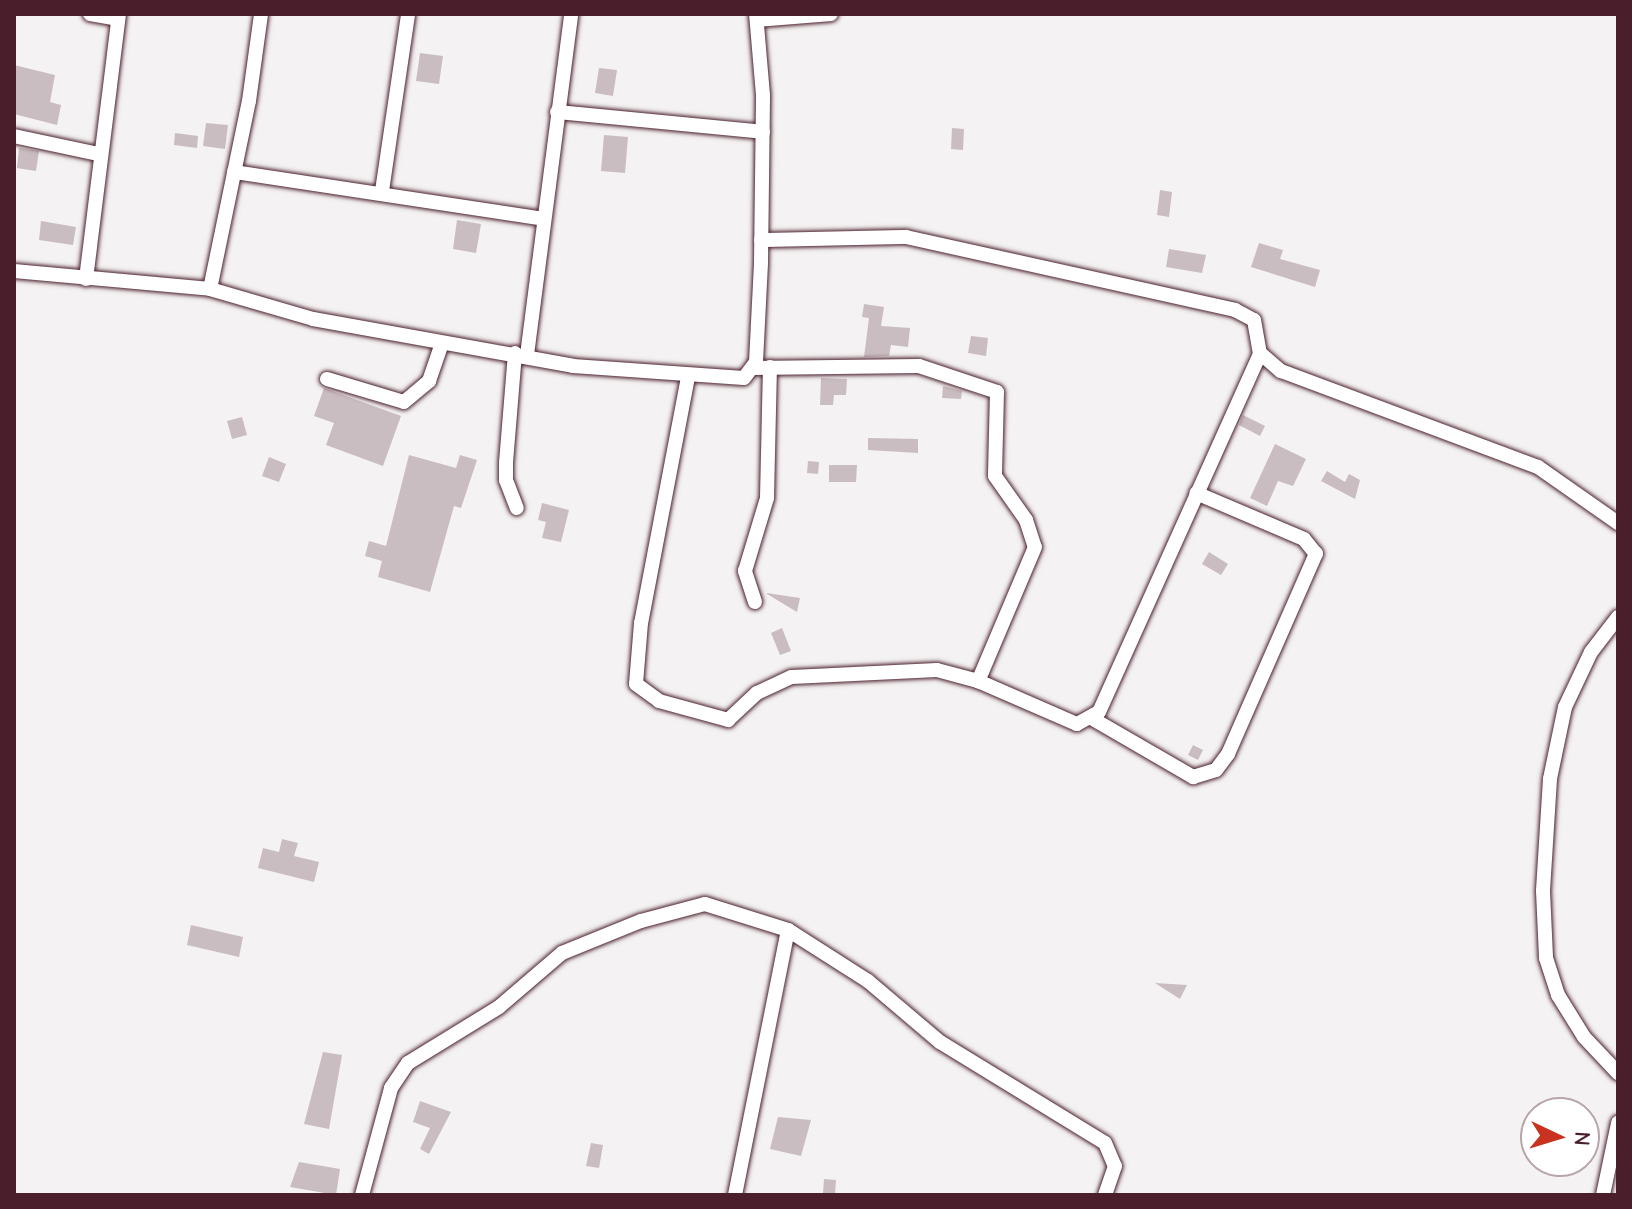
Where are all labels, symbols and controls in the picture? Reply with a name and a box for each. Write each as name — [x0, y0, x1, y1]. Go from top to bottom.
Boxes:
north arrow — [1520, 1097, 1600, 1177]
text: N — [1568, 1130, 1595, 1147]

